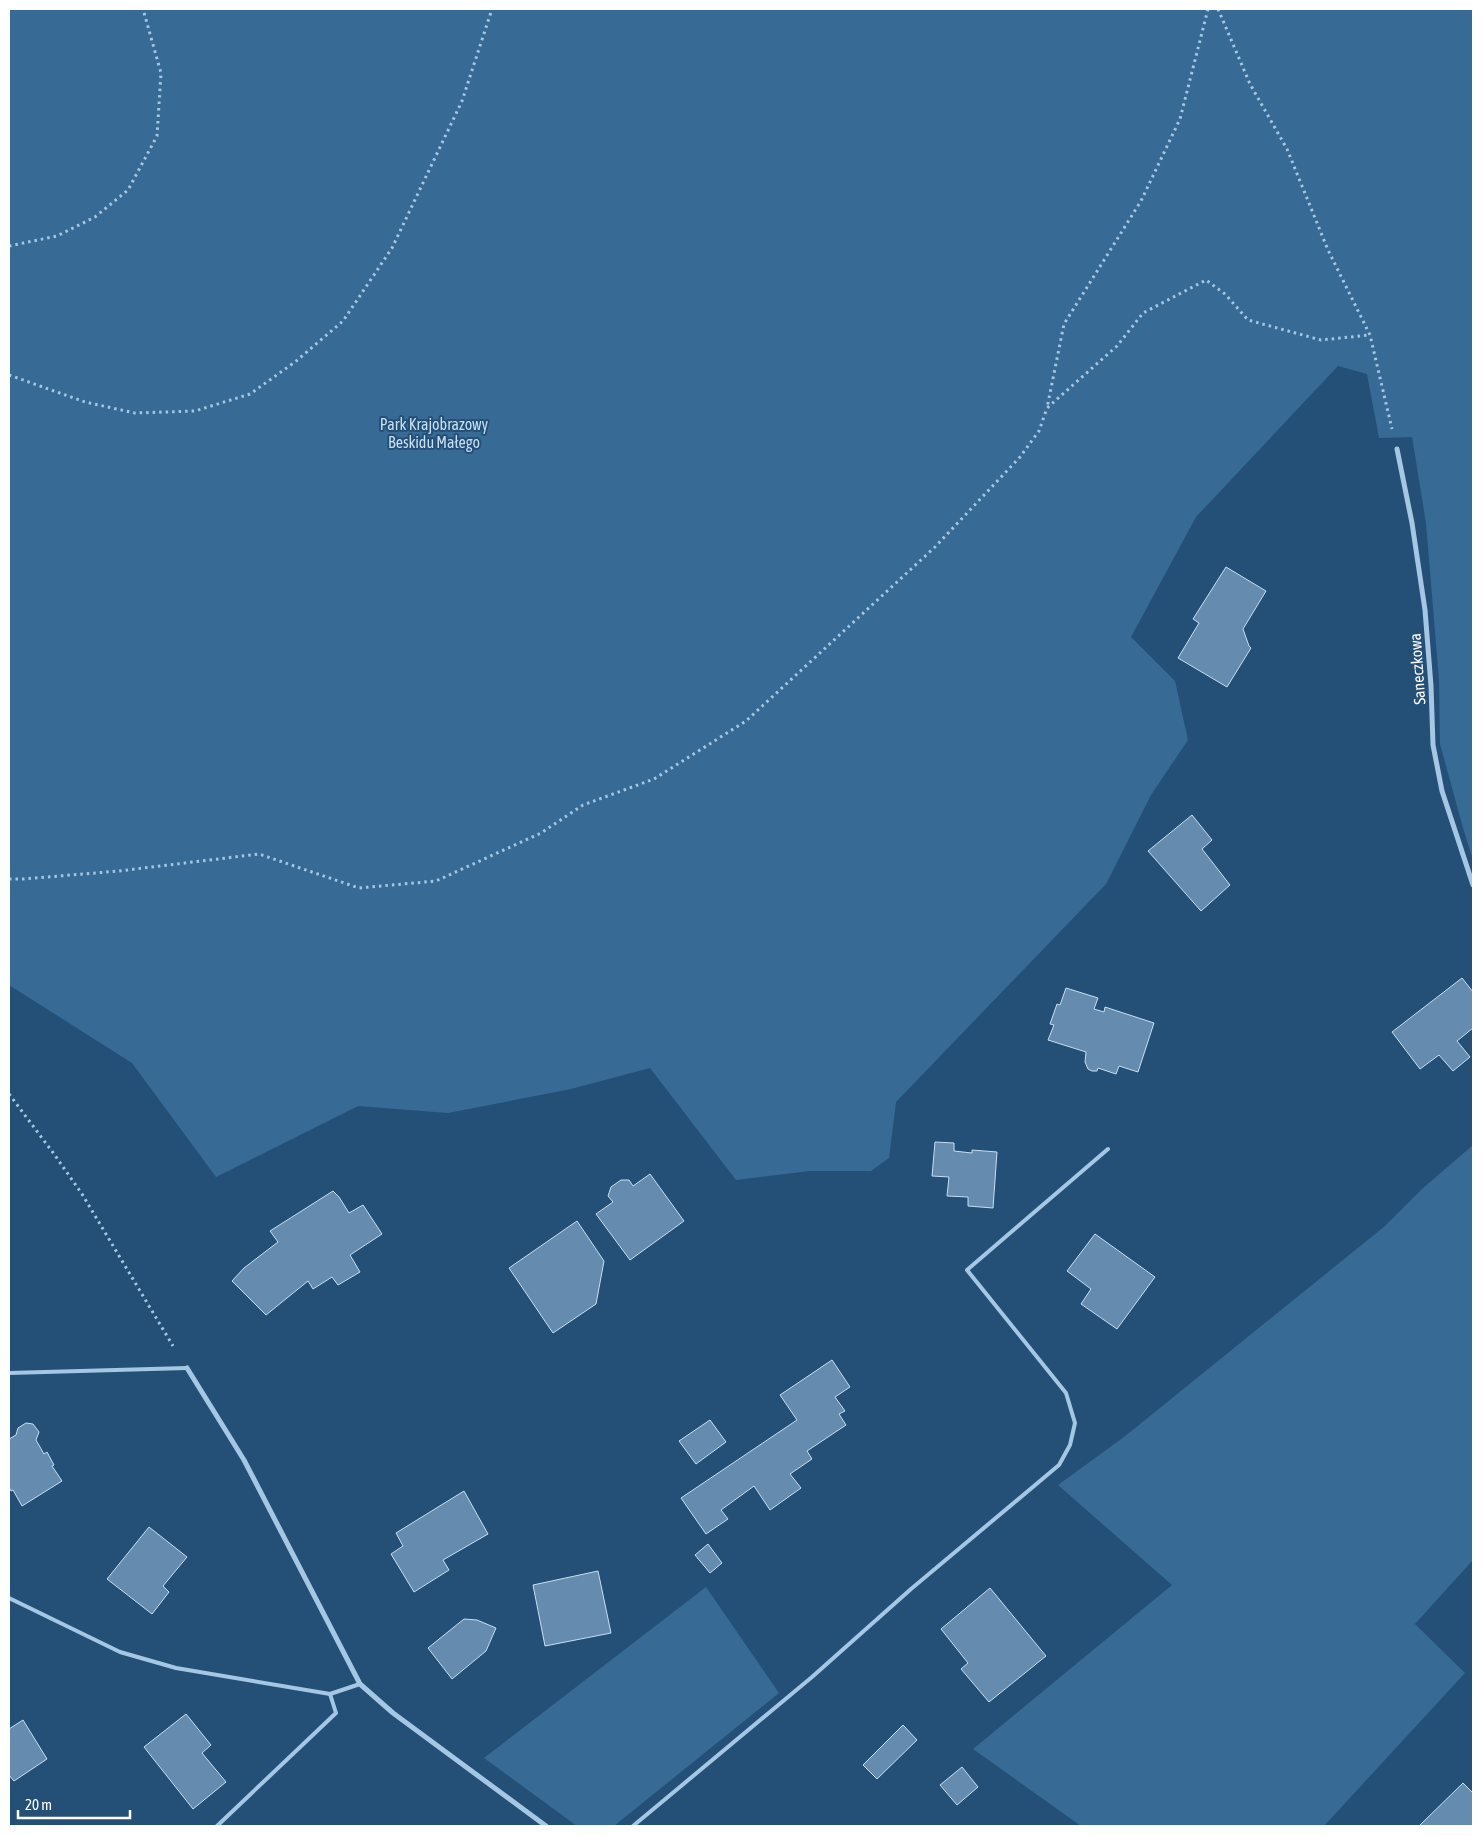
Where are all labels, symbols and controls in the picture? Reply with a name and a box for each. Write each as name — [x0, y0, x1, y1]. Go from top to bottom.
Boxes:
park label: Park Krajobrazowy Beskidu Małego — [380, 415, 489, 452]
street label: Saneczkowa — [1406, 633, 1428, 705]
scale bar — [18, 1788, 130, 1820]
text: 20 m — [25, 1796, 52, 1813]

